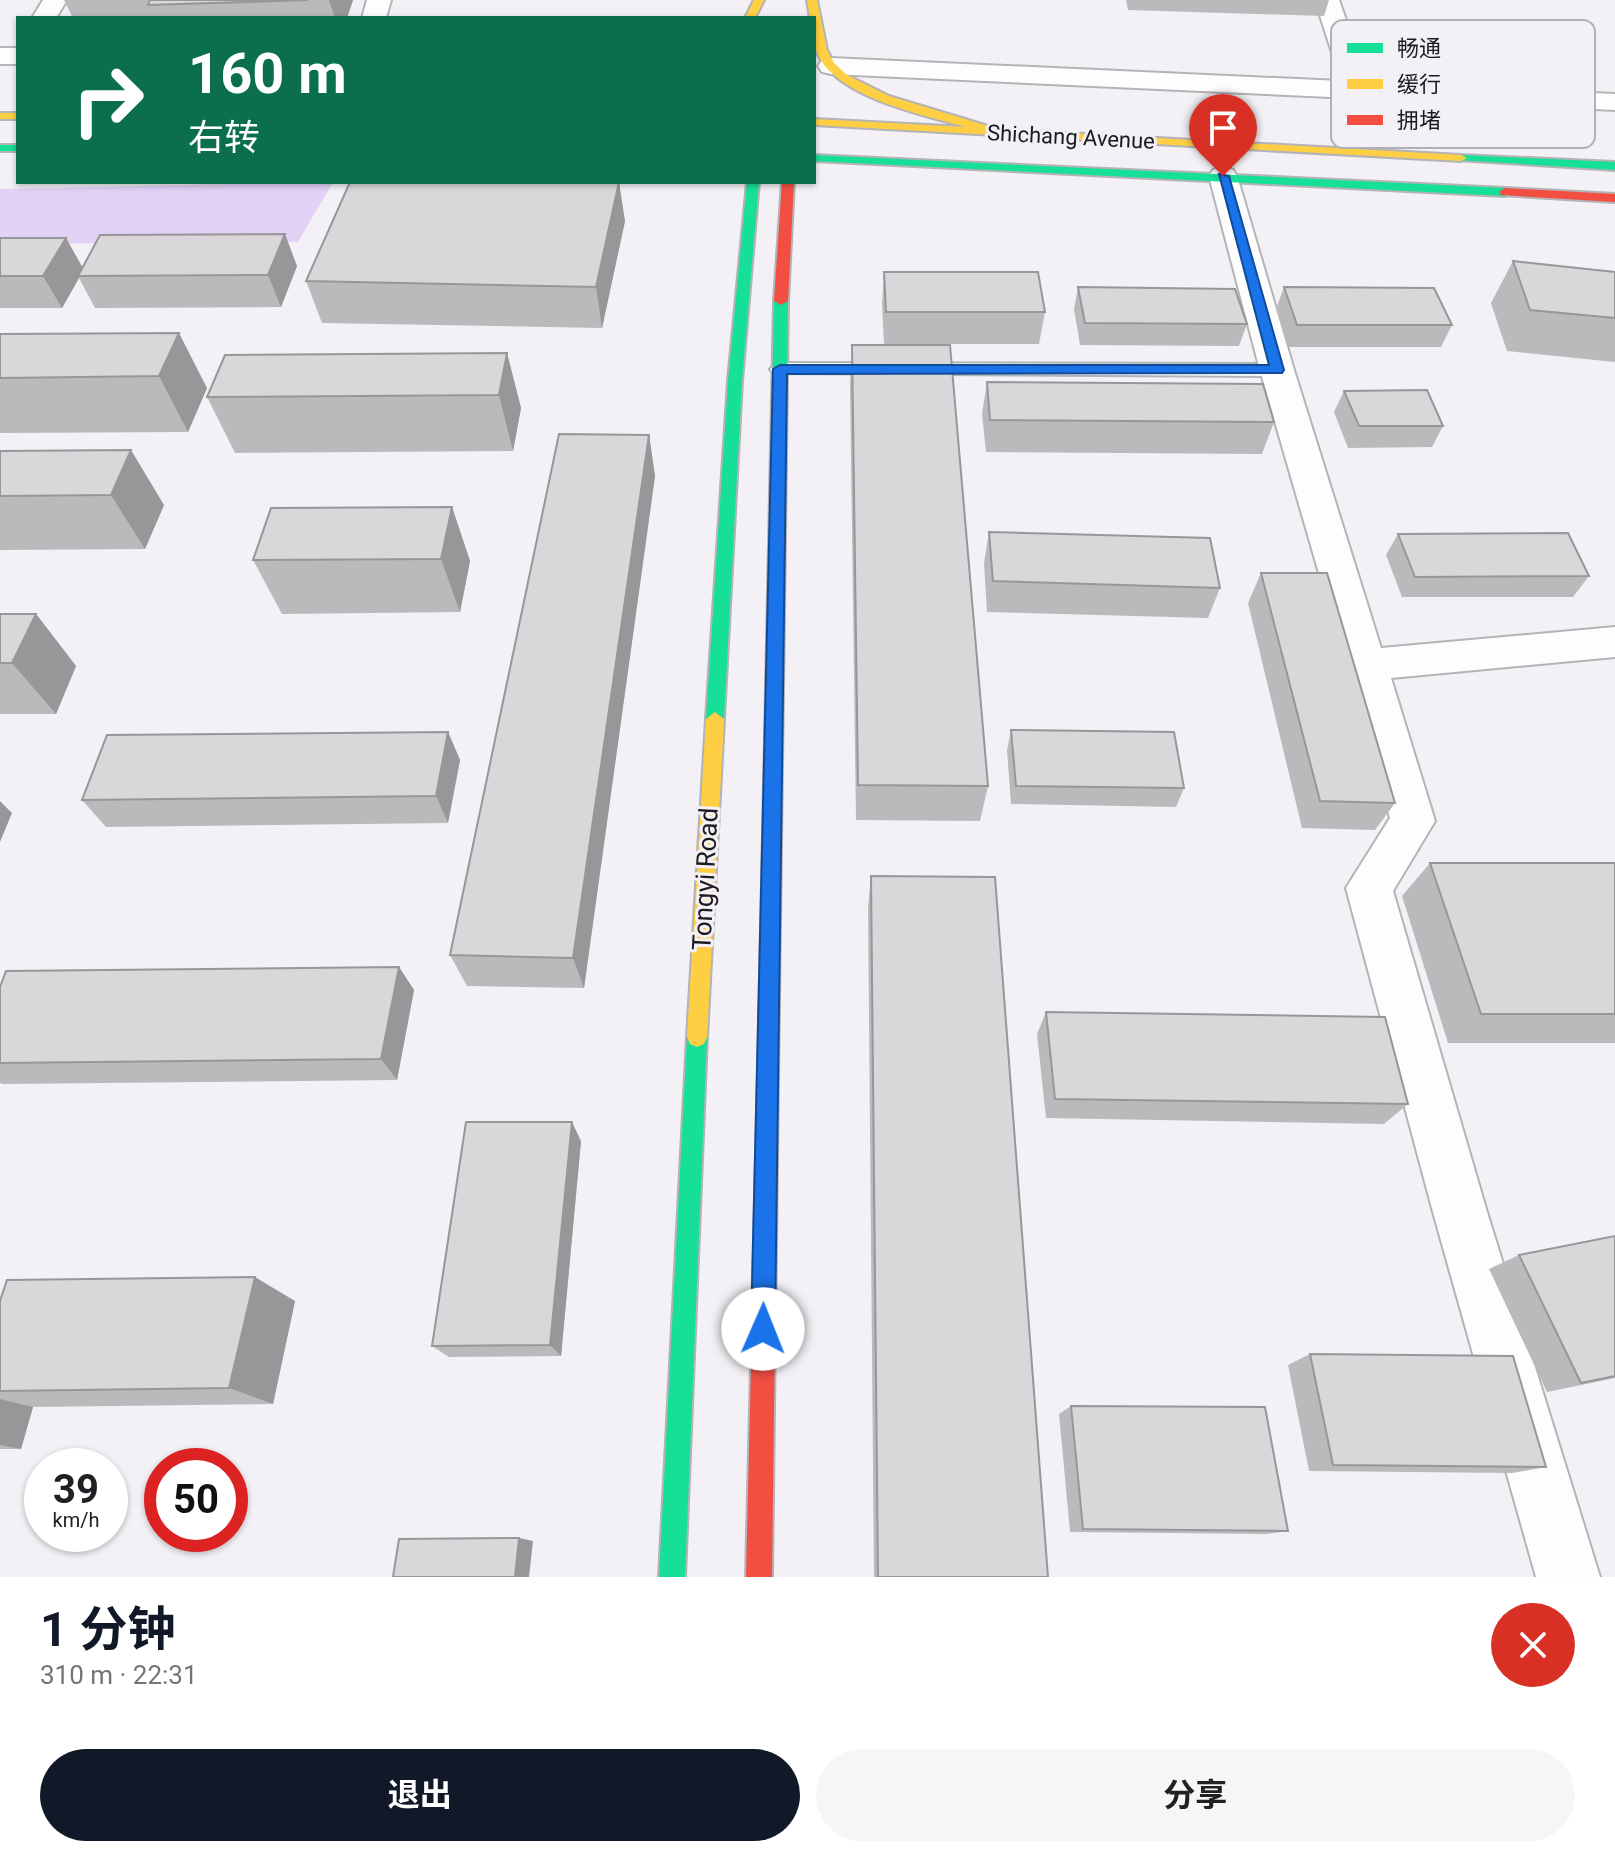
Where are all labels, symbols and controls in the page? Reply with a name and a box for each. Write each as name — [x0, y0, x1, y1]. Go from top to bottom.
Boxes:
legend — [1331, 20, 1595, 148]
text: 畅通 — [1397, 36, 1441, 61]
text: 160 m — [188, 41, 347, 107]
icon: right — [56, 48, 160, 152]
text: 缓行 — [1397, 72, 1441, 97]
pin — [1189, 94, 1257, 176]
icon: arrive — [1201, 106, 1245, 150]
text: 拥堵 — [1397, 108, 1441, 133]
text: 右转 — [188, 117, 260, 159]
street label: Shichang Avenue — [986, 120, 1156, 154]
street label: Tongyi Road — [686, 807, 724, 951]
position arrow — [721, 1287, 805, 1371]
speed limit sign: 50 — [144, 1448, 248, 1552]
text: 39 — [53, 1466, 99, 1513]
text: km/h — [53, 1508, 99, 1532]
text: 1 分钟 — [40, 1601, 175, 1658]
button: close — [1491, 1603, 1575, 1687]
text: 310 m · 22:31 — [40, 1660, 198, 1690]
button: 退出 — [40, 1749, 800, 1841]
button: 分享 — [816, 1749, 1575, 1841]

